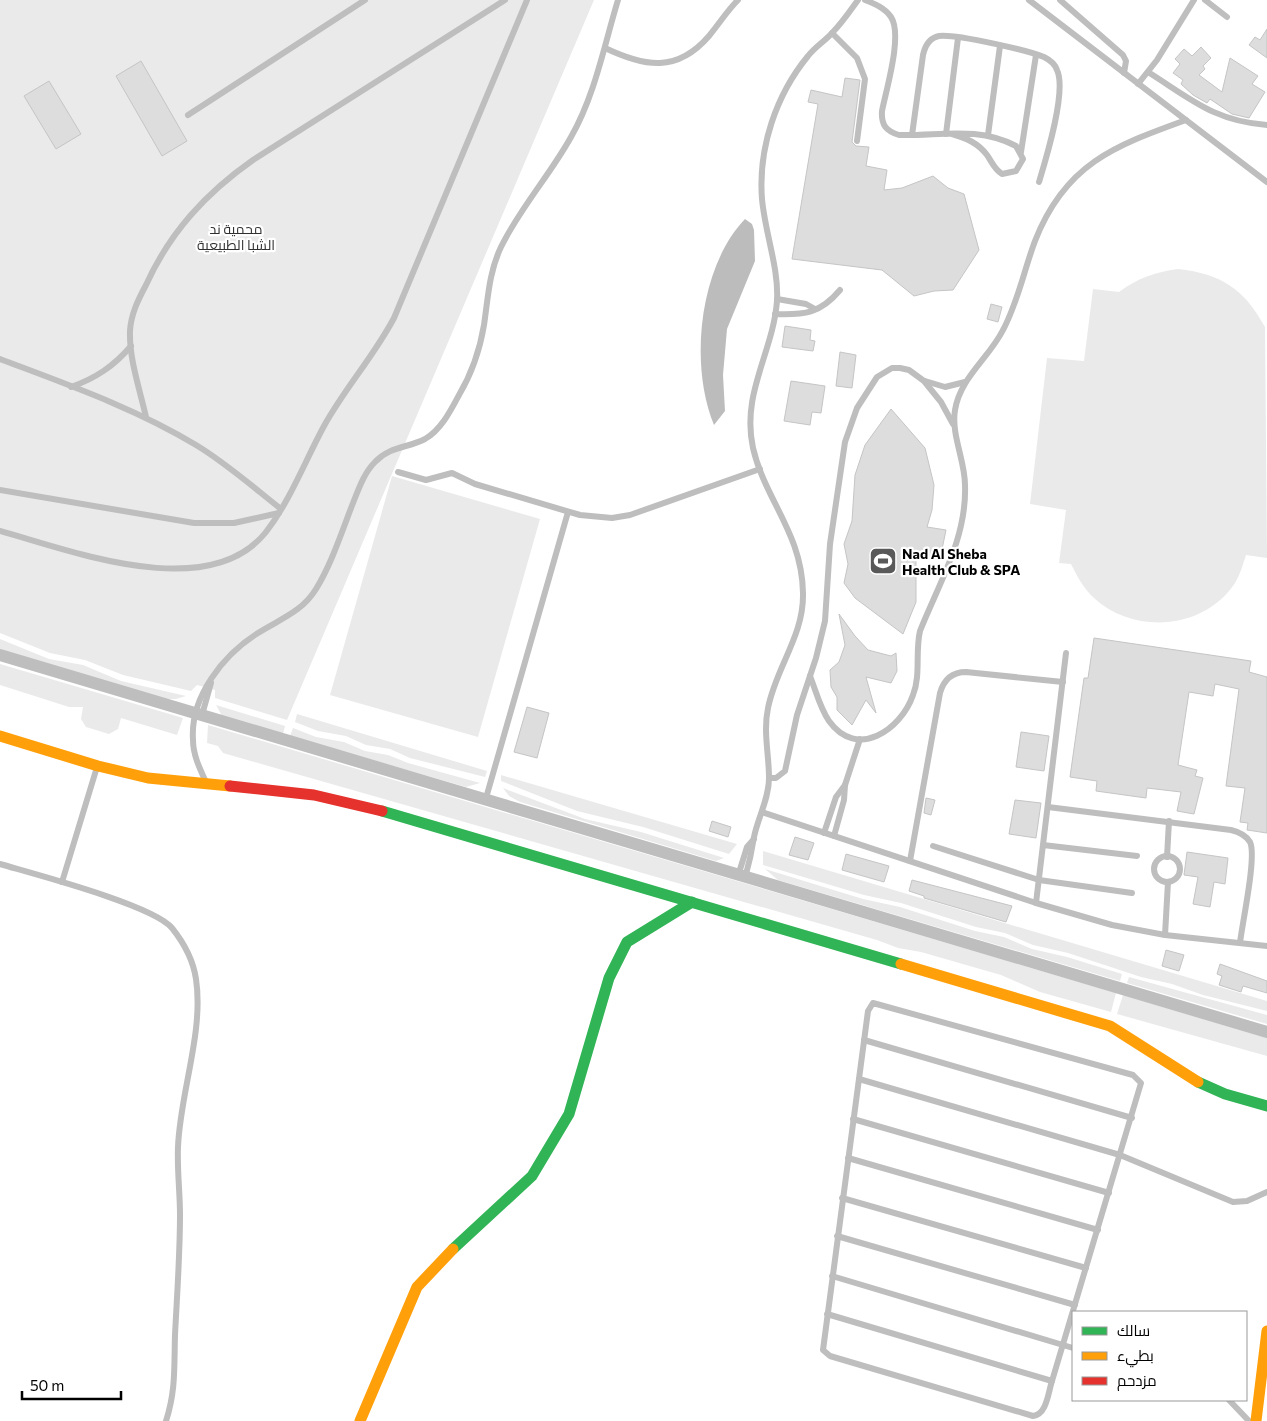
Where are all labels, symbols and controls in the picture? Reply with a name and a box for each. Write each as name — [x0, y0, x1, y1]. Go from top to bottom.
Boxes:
park label: محمية ند الشبا الطبيعية — [197, 220, 275, 253]
place label: Nad Al Sheba Health Club & SPA — [902, 545, 1020, 578]
sports icon: Nad Al Sheba Health Club & SPA — [868, 546, 898, 576]
legend — [1072, 1311, 1247, 1401]
text: سالك — [1117, 1321, 1150, 1339]
text: بطيء — [1117, 1346, 1154, 1368]
scale bar — [22, 1368, 121, 1400]
text: مزدحم — [1117, 1371, 1157, 1391]
text: 50 m — [30, 1376, 64, 1394]

